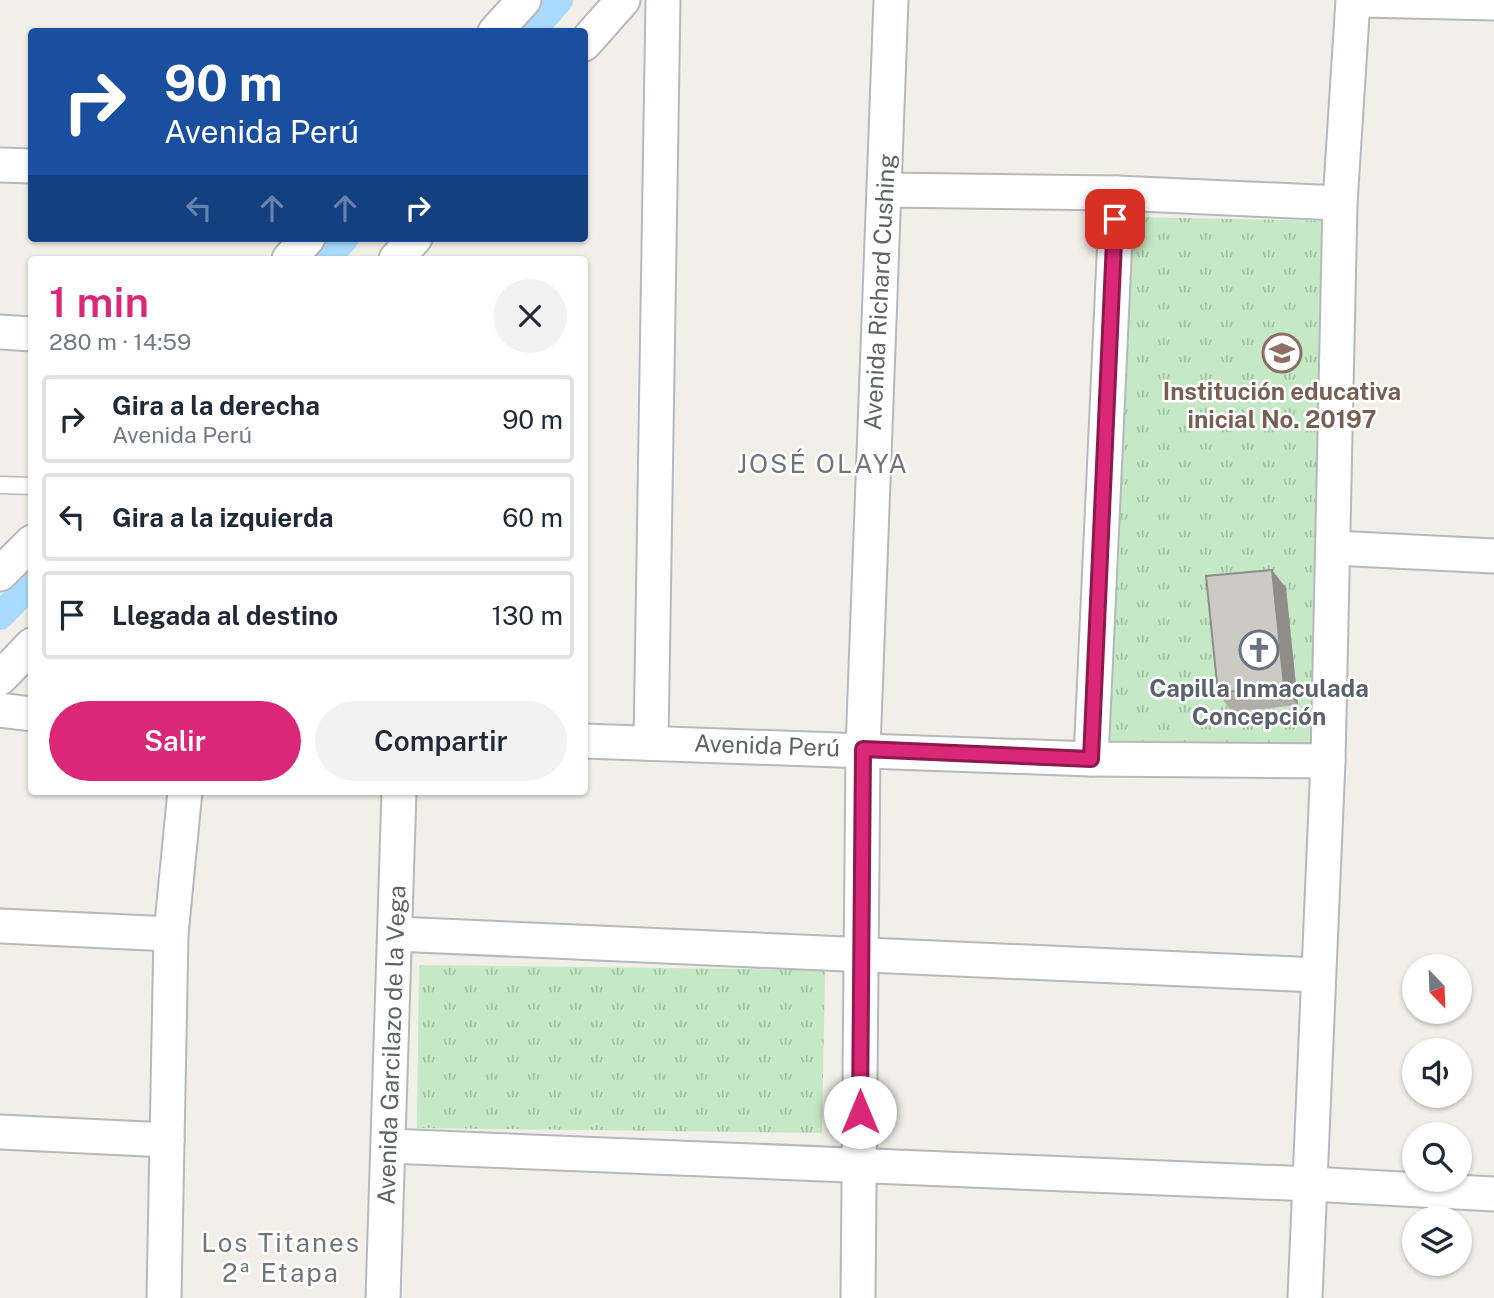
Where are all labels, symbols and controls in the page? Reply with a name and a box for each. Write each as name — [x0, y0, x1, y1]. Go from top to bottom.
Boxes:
text: 90 m — [164, 54, 283, 112]
icon: right — [49, 56, 140, 147]
text: Avenida Perú — [164, 113, 359, 150]
street label: Avenida Richard Cushing — [858, 153, 900, 431]
icon: left — [180, 189, 218, 227]
icon: ahead — [253, 189, 291, 227]
icon: ahead — [326, 189, 364, 227]
icon: right — [399, 189, 437, 227]
pin — [1085, 189, 1145, 249]
icon: arrive — [1096, 200, 1134, 238]
text: 1 min — [49, 277, 149, 326]
button: close — [493, 279, 567, 353]
text: 280 m · 14:59 — [49, 328, 191, 355]
school or university icon: Institución educativa inicial No. 20197 — [1261, 332, 1303, 374]
place label: Institución educativa inicial No. 20197 — [1163, 377, 1401, 433]
text: Gira a la derecha — [112, 390, 320, 421]
icon: right — [53, 400, 91, 438]
text: 90 m — [502, 404, 563, 435]
text: Avenida Perú — [112, 421, 252, 448]
district label: JOSÉ OLAYA — [737, 448, 909, 479]
icon: left — [53, 498, 91, 536]
text: Gira a la izquierda — [112, 502, 334, 533]
text: 60 m — [502, 502, 563, 533]
icon: arrive — [53, 596, 91, 634]
text: Llegada al destino — [112, 600, 338, 631]
text: 130 m — [491, 600, 563, 631]
church icon: Capilla Inmaculada Concepción — [1238, 629, 1280, 671]
place label: Capilla Inmaculada Concepción — [1149, 674, 1369, 730]
button: Salir — [49, 701, 301, 781]
button: Compartir — [315, 701, 567, 781]
street label: Avenida Perú — [693, 728, 841, 762]
street label: Avenida Garcilazo de la Vega — [371, 885, 411, 1205]
north arrow — [1402, 954, 1472, 1024]
map controls — [1402, 954, 1472, 1276]
button: sound — [1402, 1038, 1472, 1108]
position arrow — [823, 1075, 897, 1149]
button: search — [1402, 1122, 1472, 1192]
button: layers — [1402, 1206, 1472, 1276]
district label: Los Titanes 2ª Etapa — [201, 1227, 361, 1288]

